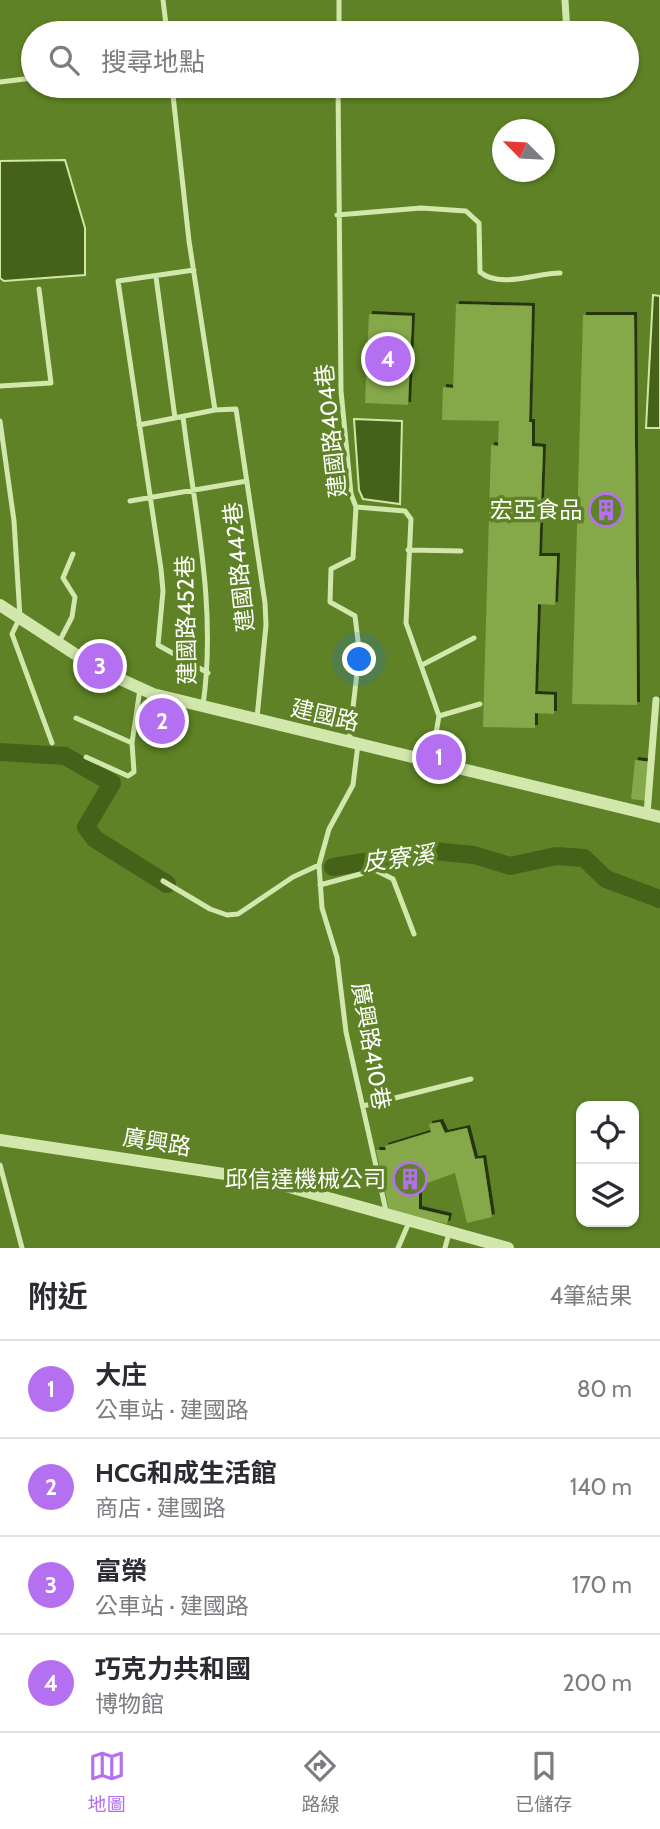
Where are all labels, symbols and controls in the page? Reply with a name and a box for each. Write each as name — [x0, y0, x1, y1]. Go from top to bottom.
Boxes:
search box — [21, 21, 639, 98]
icon: search — [45, 41, 83, 79]
text: 搜尋地點 — [101, 46, 205, 78]
north arrow — [492, 119, 555, 182]
pin: 4 — [365, 333, 411, 385]
street label: 建國路404巷 — [310, 363, 352, 499]
building icon: 宏亞食品 — [587, 491, 625, 529]
place label: 宏亞食品 — [490, 496, 582, 524]
street label: 建國路442巷 — [218, 501, 260, 633]
street label: 建國路452巷 — [171, 555, 201, 685]
pin: 3 — [77, 640, 123, 692]
your location — [342, 642, 376, 676]
street label: 建國路 — [288, 694, 362, 736]
pin: 2 — [139, 695, 185, 747]
pin: 1 — [416, 731, 462, 783]
water label: 皮寮溪 — [361, 839, 438, 877]
street label: 廣興路410巷 — [346, 980, 396, 1112]
map controls — [576, 1101, 639, 1227]
button: locate — [576, 1101, 639, 1164]
street label: 廣興路 — [121, 1123, 193, 1161]
building icon: 邱信達機械公司 — [391, 1160, 429, 1198]
button: layers — [576, 1164, 639, 1227]
place label: 邱信達機械公司 — [225, 1165, 386, 1193]
text: 附近 — [28, 1278, 88, 1315]
text: 4筆結果 — [550, 1282, 632, 1310]
text: 大庄 — [95, 1359, 147, 1391]
text: 1 — [47, 1375, 55, 1403]
text: 80 m — [577, 1375, 632, 1403]
text: 公車站 · 建國路 — [95, 1396, 249, 1424]
text: HCG和成生活館 — [95, 1457, 277, 1489]
text: 2 — [45, 1473, 57, 1501]
text: 140 m — [570, 1473, 632, 1501]
text: 商店 · 建國路 — [95, 1494, 226, 1522]
text: 富榮 — [95, 1555, 147, 1587]
text: 3 — [45, 1571, 57, 1599]
text: 170 m — [572, 1571, 632, 1599]
text: 公車站 · 建國路 — [95, 1592, 249, 1620]
text: 巧克力共和國 — [95, 1653, 251, 1685]
text: 4 — [44, 1669, 58, 1697]
text: 200 m — [562, 1669, 632, 1697]
text: 博物館 — [95, 1690, 164, 1718]
tab: 地圖 — [88, 1747, 126, 1816]
tab: 路線 — [301, 1747, 339, 1816]
tab: 已儲存 — [515, 1747, 572, 1816]

